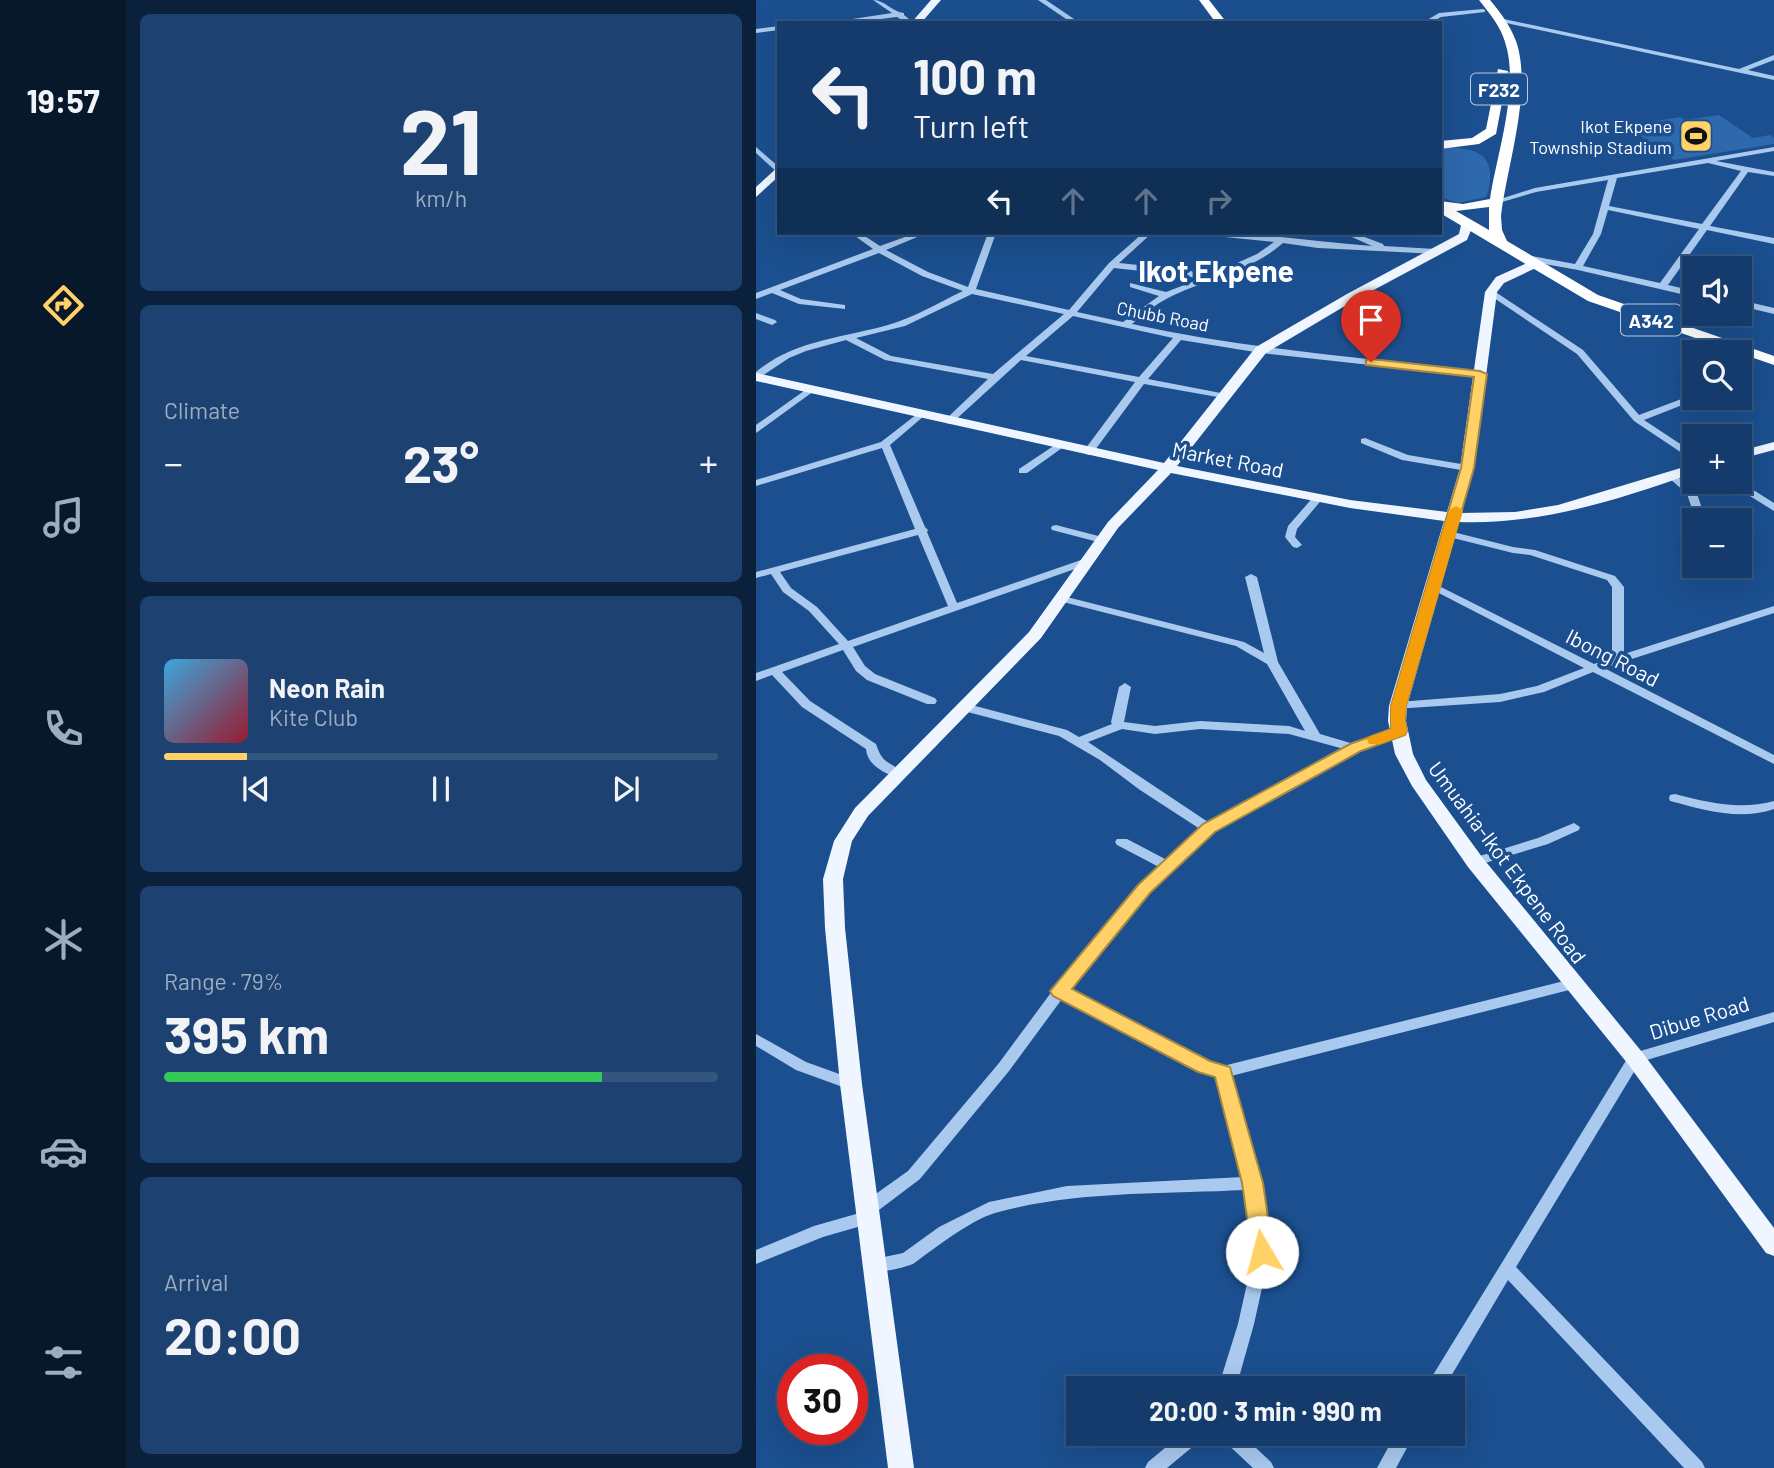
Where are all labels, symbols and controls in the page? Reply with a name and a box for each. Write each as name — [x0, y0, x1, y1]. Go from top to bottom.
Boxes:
text: 100 m — [913, 46, 1037, 105]
icon: left — [798, 49, 889, 140]
road number: F232 — [1471, 74, 1527, 104]
text: 19:57 — [26, 81, 100, 119]
text: 21 — [400, 84, 482, 193]
text: Turn left — [913, 106, 1030, 144]
place label: Ikot Ekpene Township Stadium — [1529, 115, 1672, 158]
sports icon: Ikot Ekpene Township Stadium — [1677, 117, 1715, 155]
icon: left — [981, 182, 1019, 220]
icon: ahead — [1054, 182, 1092, 220]
icon: ahead — [1127, 182, 1165, 220]
icon: right — [1200, 182, 1238, 220]
text: km/h — [415, 184, 467, 212]
district label: Ikot Ekpene — [1138, 252, 1294, 288]
map controls — [1682, 256, 1752, 578]
button: sound — [1682, 256, 1752, 326]
icon: directions — [39, 281, 88, 330]
pin — [1341, 290, 1401, 362]
street label: Chubb Road — [1115, 296, 1211, 336]
icon: arrive — [1352, 301, 1390, 339]
road number: A342 — [1621, 304, 1681, 336]
button: search — [1682, 340, 1752, 410]
text: Climate — [164, 396, 240, 424]
button: + — [1682, 424, 1752, 494]
text: 23° — [403, 431, 479, 493]
street label: Market Road — [1170, 436, 1286, 482]
text: − — [164, 439, 183, 485]
text: + — [699, 439, 718, 485]
icon: music — [39, 493, 88, 542]
button: − — [1682, 508, 1752, 578]
street label: Ibong Road — [1562, 623, 1664, 691]
text: Neon Rain — [269, 672, 385, 703]
text: Kite Club — [269, 703, 358, 731]
icon: phone — [39, 704, 88, 753]
street label: Umuahia-Ikot Ekpene Road — [1424, 756, 1592, 968]
icon: previous — [237, 770, 275, 808]
icon: pause — [422, 770, 460, 808]
icon: next — [607, 770, 645, 808]
icon: climate — [39, 915, 88, 964]
text: Range · 79% — [164, 967, 283, 995]
street label: Dibue Road — [1646, 990, 1752, 1044]
text: 395 km — [164, 1002, 329, 1064]
icon: car — [39, 1127, 88, 1176]
position arrow — [1225, 1215, 1299, 1289]
text: Arrival — [164, 1268, 228, 1296]
text: 20:00 — [164, 1303, 301, 1365]
icon: filters — [39, 1338, 88, 1387]
speed limit sign: 30 — [777, 1354, 868, 1445]
text: 20:00 · 3 min · 990 m — [1149, 1395, 1382, 1426]

